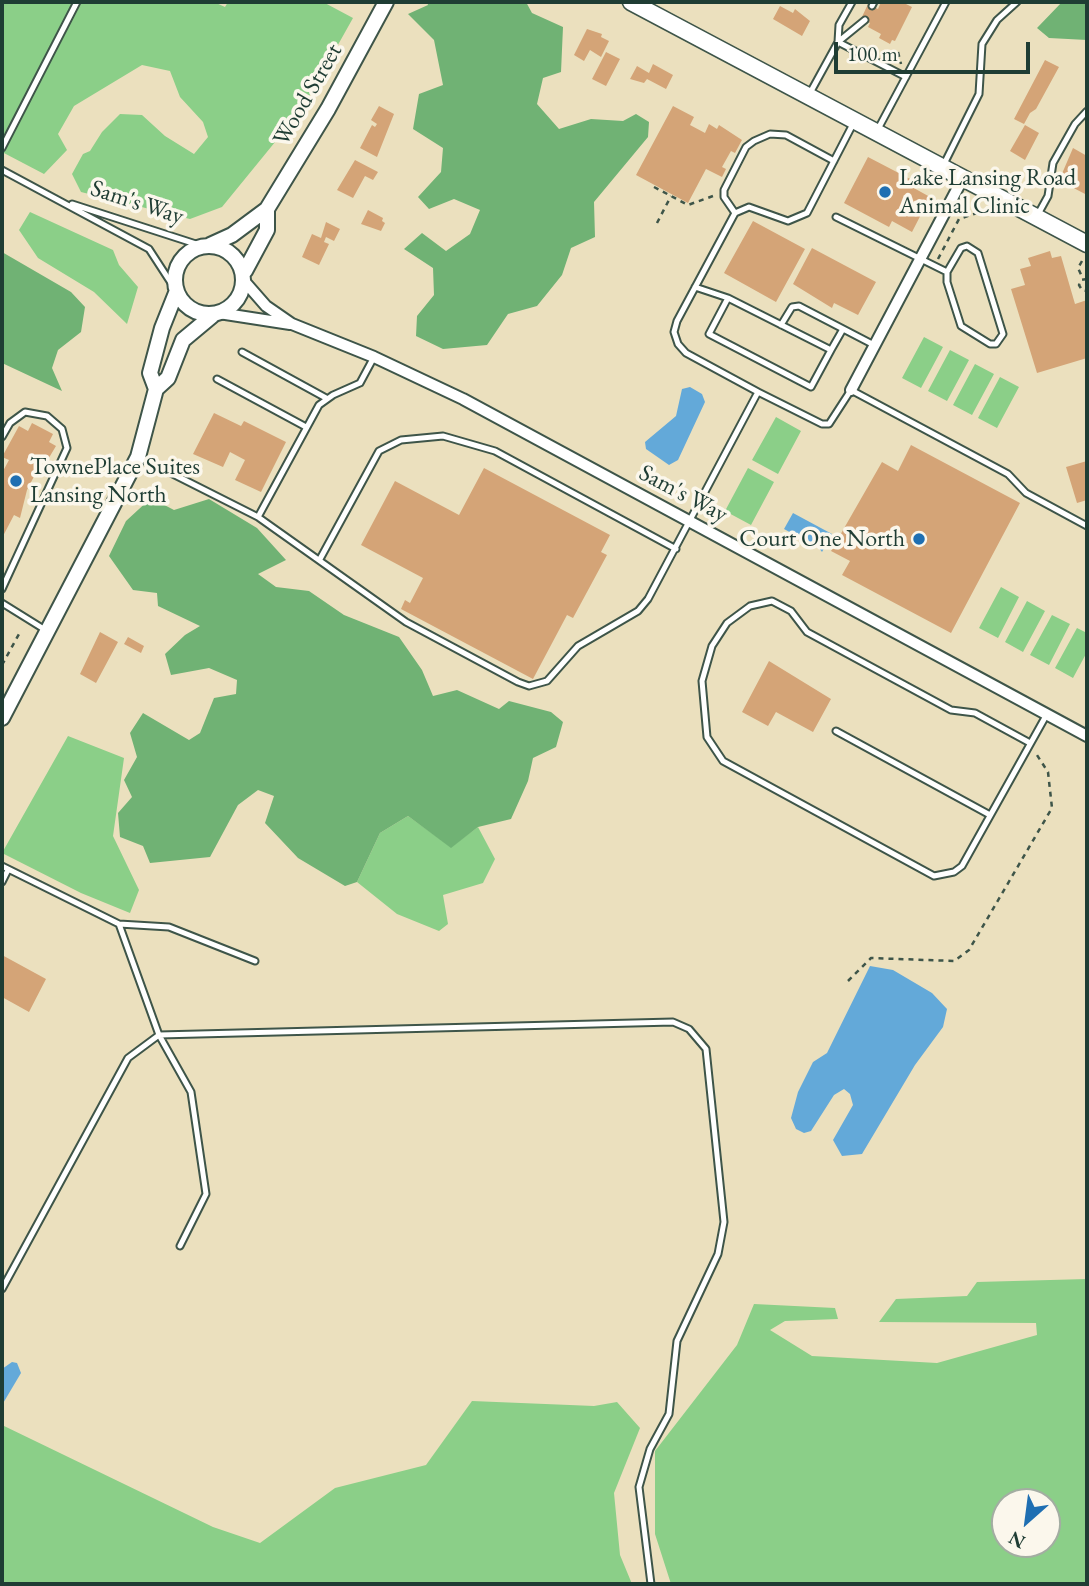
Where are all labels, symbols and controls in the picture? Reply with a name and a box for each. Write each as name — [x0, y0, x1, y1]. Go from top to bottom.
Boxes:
scale bar — [837, 28, 1033, 72]
street label: Wood Street — [267, 39, 349, 151]
text: 100 m — [847, 40, 898, 67]
place label: Lake Lansing Road Animal Clinic — [899, 164, 1076, 220]
street label: Sam's Way — [87, 174, 187, 232]
marker: Lake Lansing Road Animal Clinic — [877, 184, 893, 200]
place label: TownePlace Suites Lansing North — [30, 453, 200, 509]
street label: Sam's Way — [634, 459, 732, 529]
marker: TownePlace Suites Lansing North — [8, 473, 24, 489]
place label: Court One North — [739, 525, 905, 553]
marker: Court One North — [911, 531, 927, 547]
north arrow — [991, 1488, 1061, 1558]
text: N — [1004, 1526, 1030, 1555]

